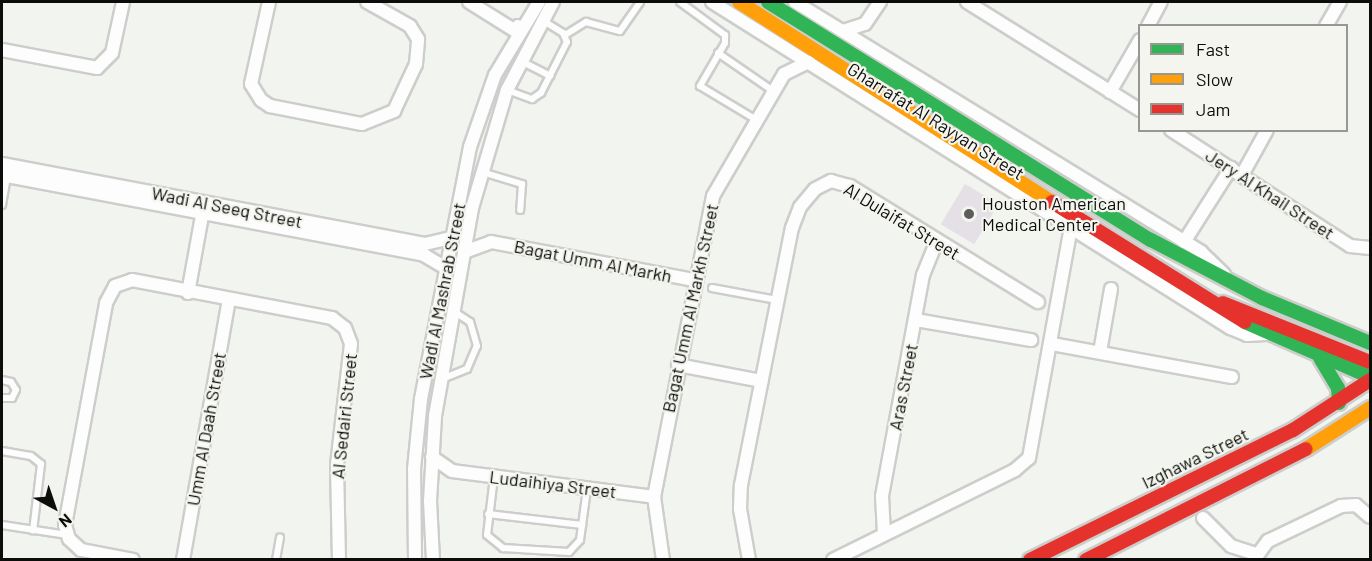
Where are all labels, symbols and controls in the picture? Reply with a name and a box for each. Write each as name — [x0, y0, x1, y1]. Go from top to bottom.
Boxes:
legend — [1138, 24, 1348, 132]
text: Fast — [1196, 38, 1230, 60]
street label: Gharrafat Al Rayyan Street — [844, 58, 1028, 184]
text: Slow — [1196, 68, 1233, 90]
text: Jam — [1196, 98, 1230, 120]
street label: Jery Al Khail Street — [1202, 144, 1338, 244]
street label: Al Dulaifat Street — [840, 178, 964, 264]
street label: Wadi Al Seeq Street — [150, 182, 304, 232]
place label: Houston American Medical Center — [982, 193, 1126, 236]
street label: Wadi Al Mashrab Street — [414, 201, 470, 381]
street label: Bagat Umm Al Markh Street — [657, 202, 723, 414]
marker: Houston American Medical Center — [960, 205, 978, 223]
street label: Bagat Umm Al Markh — [512, 235, 674, 287]
street label: Aras Street — [884, 342, 922, 432]
street label: Umm Al Daah Street — [182, 351, 230, 507]
street label: Al Sedairi Street — [327, 352, 361, 480]
street label: Izghawa Street — [1138, 423, 1252, 493]
street label: Ludaihiya Street — [488, 465, 618, 503]
north arrow — [24, 477, 84, 537]
text: N — [56, 510, 76, 532]

